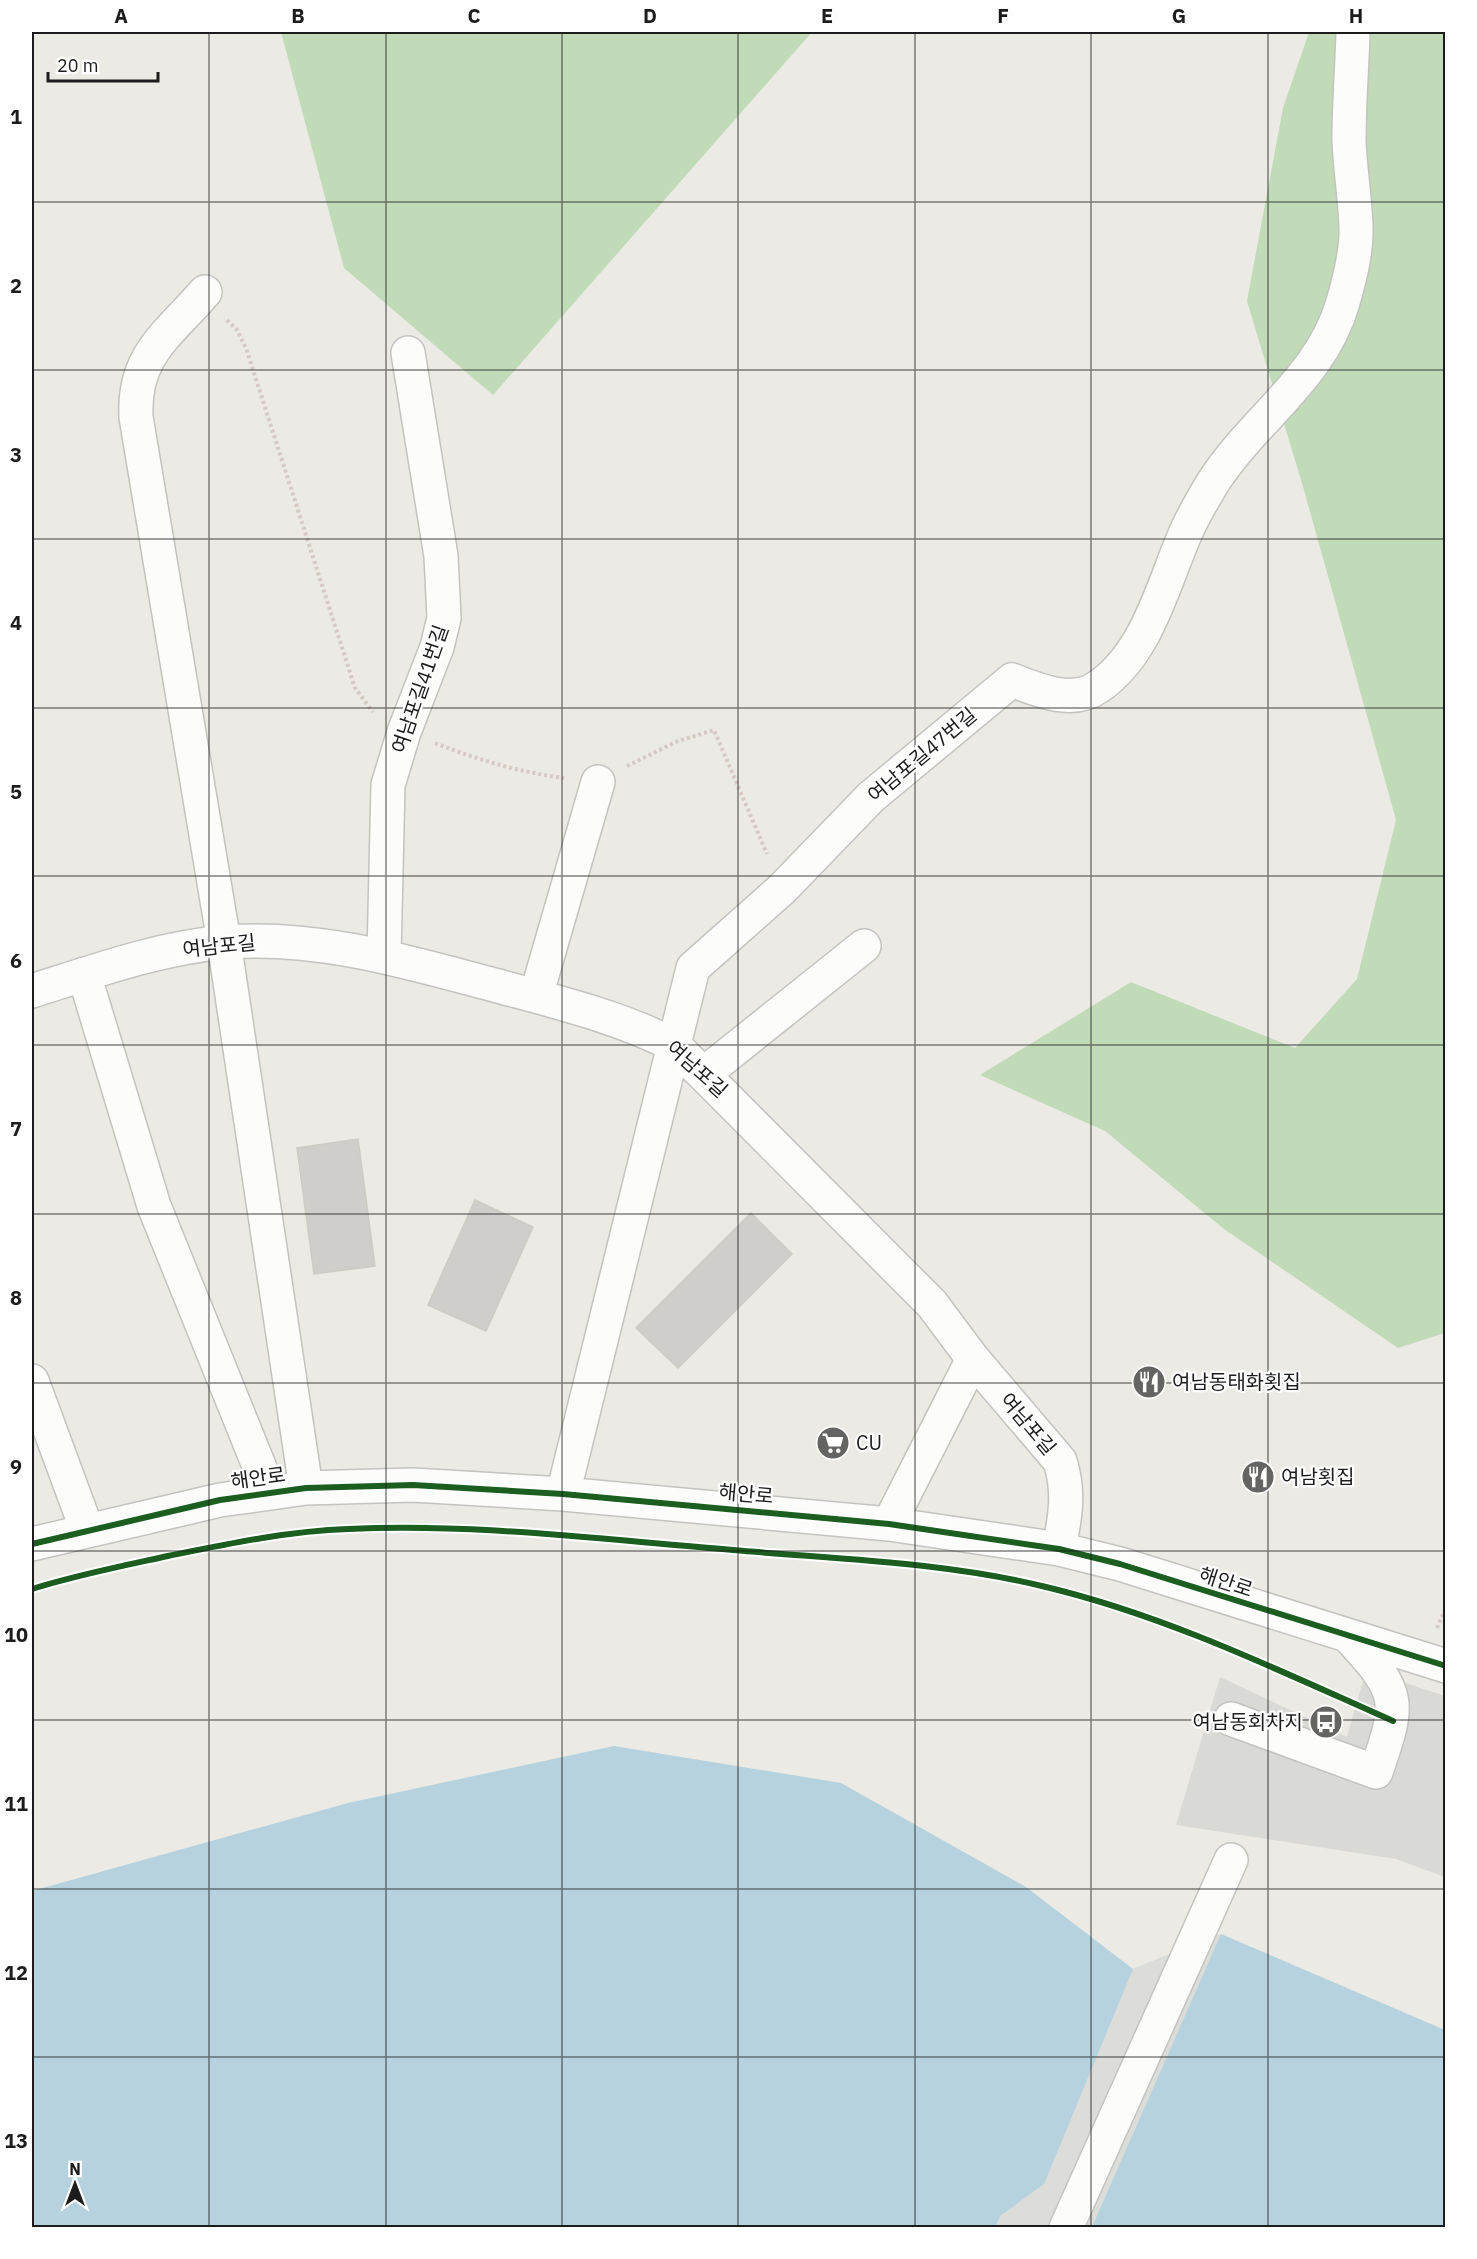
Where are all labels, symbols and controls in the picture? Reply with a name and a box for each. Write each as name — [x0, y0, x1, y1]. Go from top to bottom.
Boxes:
text: A — [114, 2, 128, 29]
text: B — [291, 2, 305, 29]
text: C — [467, 2, 481, 29]
text: D — [643, 2, 657, 29]
text: E — [821, 2, 833, 29]
text: F — [997, 2, 1009, 29]
text: G — [1172, 2, 1186, 29]
text: H — [1349, 2, 1363, 29]
scale bar — [48, 45, 158, 83]
text: 20 m — [57, 54, 99, 77]
text: 1 — [10, 103, 22, 130]
text: 2 — [10, 272, 22, 299]
text: 3 — [10, 441, 22, 468]
text: 4 — [10, 609, 22, 636]
street label: 여남포길41번길 — [385, 621, 454, 757]
street label: 여남포길47번길 — [862, 701, 982, 808]
text: 5 — [10, 778, 22, 805]
street label: 여남포길 — [181, 928, 257, 963]
text: 6 — [10, 947, 22, 974]
street label: 여남포길 — [661, 1034, 734, 1103]
text: 7 — [10, 1115, 22, 1142]
text: 8 — [10, 1284, 22, 1311]
restaurant icon: 여남동태화횟집 — [1131, 1364, 1167, 1400]
place label: 여남동태화횟집 — [1172, 1368, 1301, 1395]
street label: 여남포길 — [994, 1387, 1062, 1461]
supermarket icon: CU — [815, 1425, 851, 1461]
place label: CU — [856, 1429, 882, 1456]
text: 9 — [10, 1453, 22, 1480]
restaurant icon: 여남횟집 — [1240, 1459, 1276, 1495]
street label: 해안로 — [229, 1460, 287, 1495]
place label: 여남횟집 — [1281, 1463, 1355, 1490]
street label: 해안로 — [717, 1478, 775, 1509]
street label: 해안로 — [1196, 1560, 1257, 1603]
text: 10 — [4, 1621, 28, 1648]
bus stop icon: 여남동회차지 — [1308, 1704, 1344, 1740]
place label: 여남동회차지 — [1193, 1708, 1303, 1735]
text: 11 — [4, 1790, 28, 1817]
text: 12 — [4, 1959, 28, 1986]
text: 13 — [4, 2127, 28, 2154]
north arrow — [45, 2154, 105, 2214]
text: N — [69, 2159, 81, 2179]

